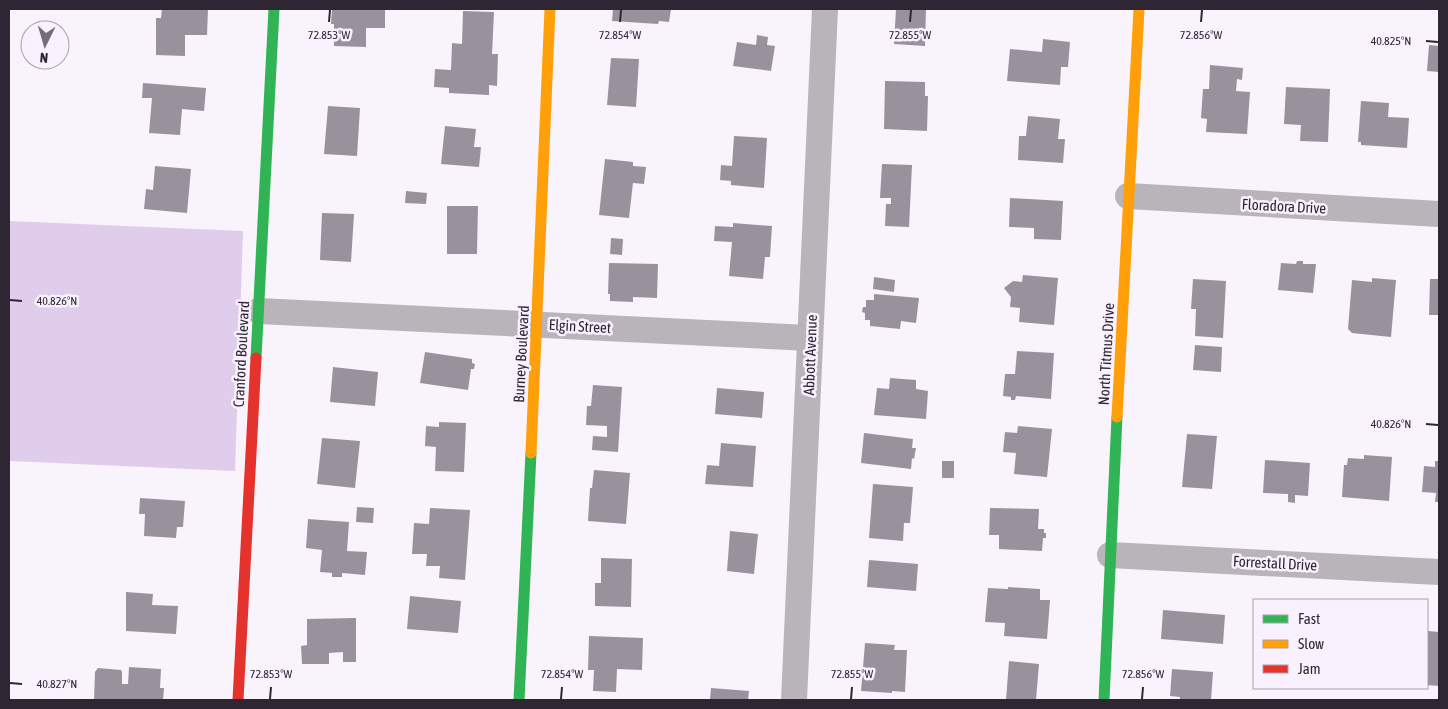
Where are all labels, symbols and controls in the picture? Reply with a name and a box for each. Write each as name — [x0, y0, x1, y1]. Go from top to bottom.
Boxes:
north arrow — [20, 20, 70, 70]
text: 72.853°W — [308, 28, 350, 42]
text: 72.854°W — [599, 28, 641, 42]
text: 72.855°W — [889, 28, 931, 42]
text: 72.856°W — [1180, 28, 1222, 42]
text: 40.825°N — [1371, 34, 1411, 48]
text: N — [39, 50, 49, 66]
street label: Floradora Drive — [1241, 195, 1327, 217]
text: 40.826°N — [37, 294, 77, 308]
street label: Cranford Boulevard — [230, 300, 252, 408]
street label: North Titmus Drive — [1095, 302, 1117, 406]
street label: Burney Boulevard — [510, 305, 532, 403]
street label: Abbott Avenue — [800, 314, 820, 396]
street label: Elgin Street — [548, 316, 612, 336]
text: 40.826°N — [1371, 417, 1411, 431]
street label: Forrestall Drive — [1233, 552, 1318, 574]
legend — [1253, 599, 1428, 689]
text: Fast — [1298, 610, 1320, 627]
text: Slow — [1298, 635, 1324, 652]
text: Jam — [1298, 660, 1321, 677]
text: 72.853°W — [250, 667, 292, 681]
text: 72.854°W — [541, 667, 583, 681]
text: 72.855°W — [831, 667, 873, 681]
text: 72.856°W — [1122, 667, 1164, 681]
text: 40.827°N — [37, 677, 77, 691]

